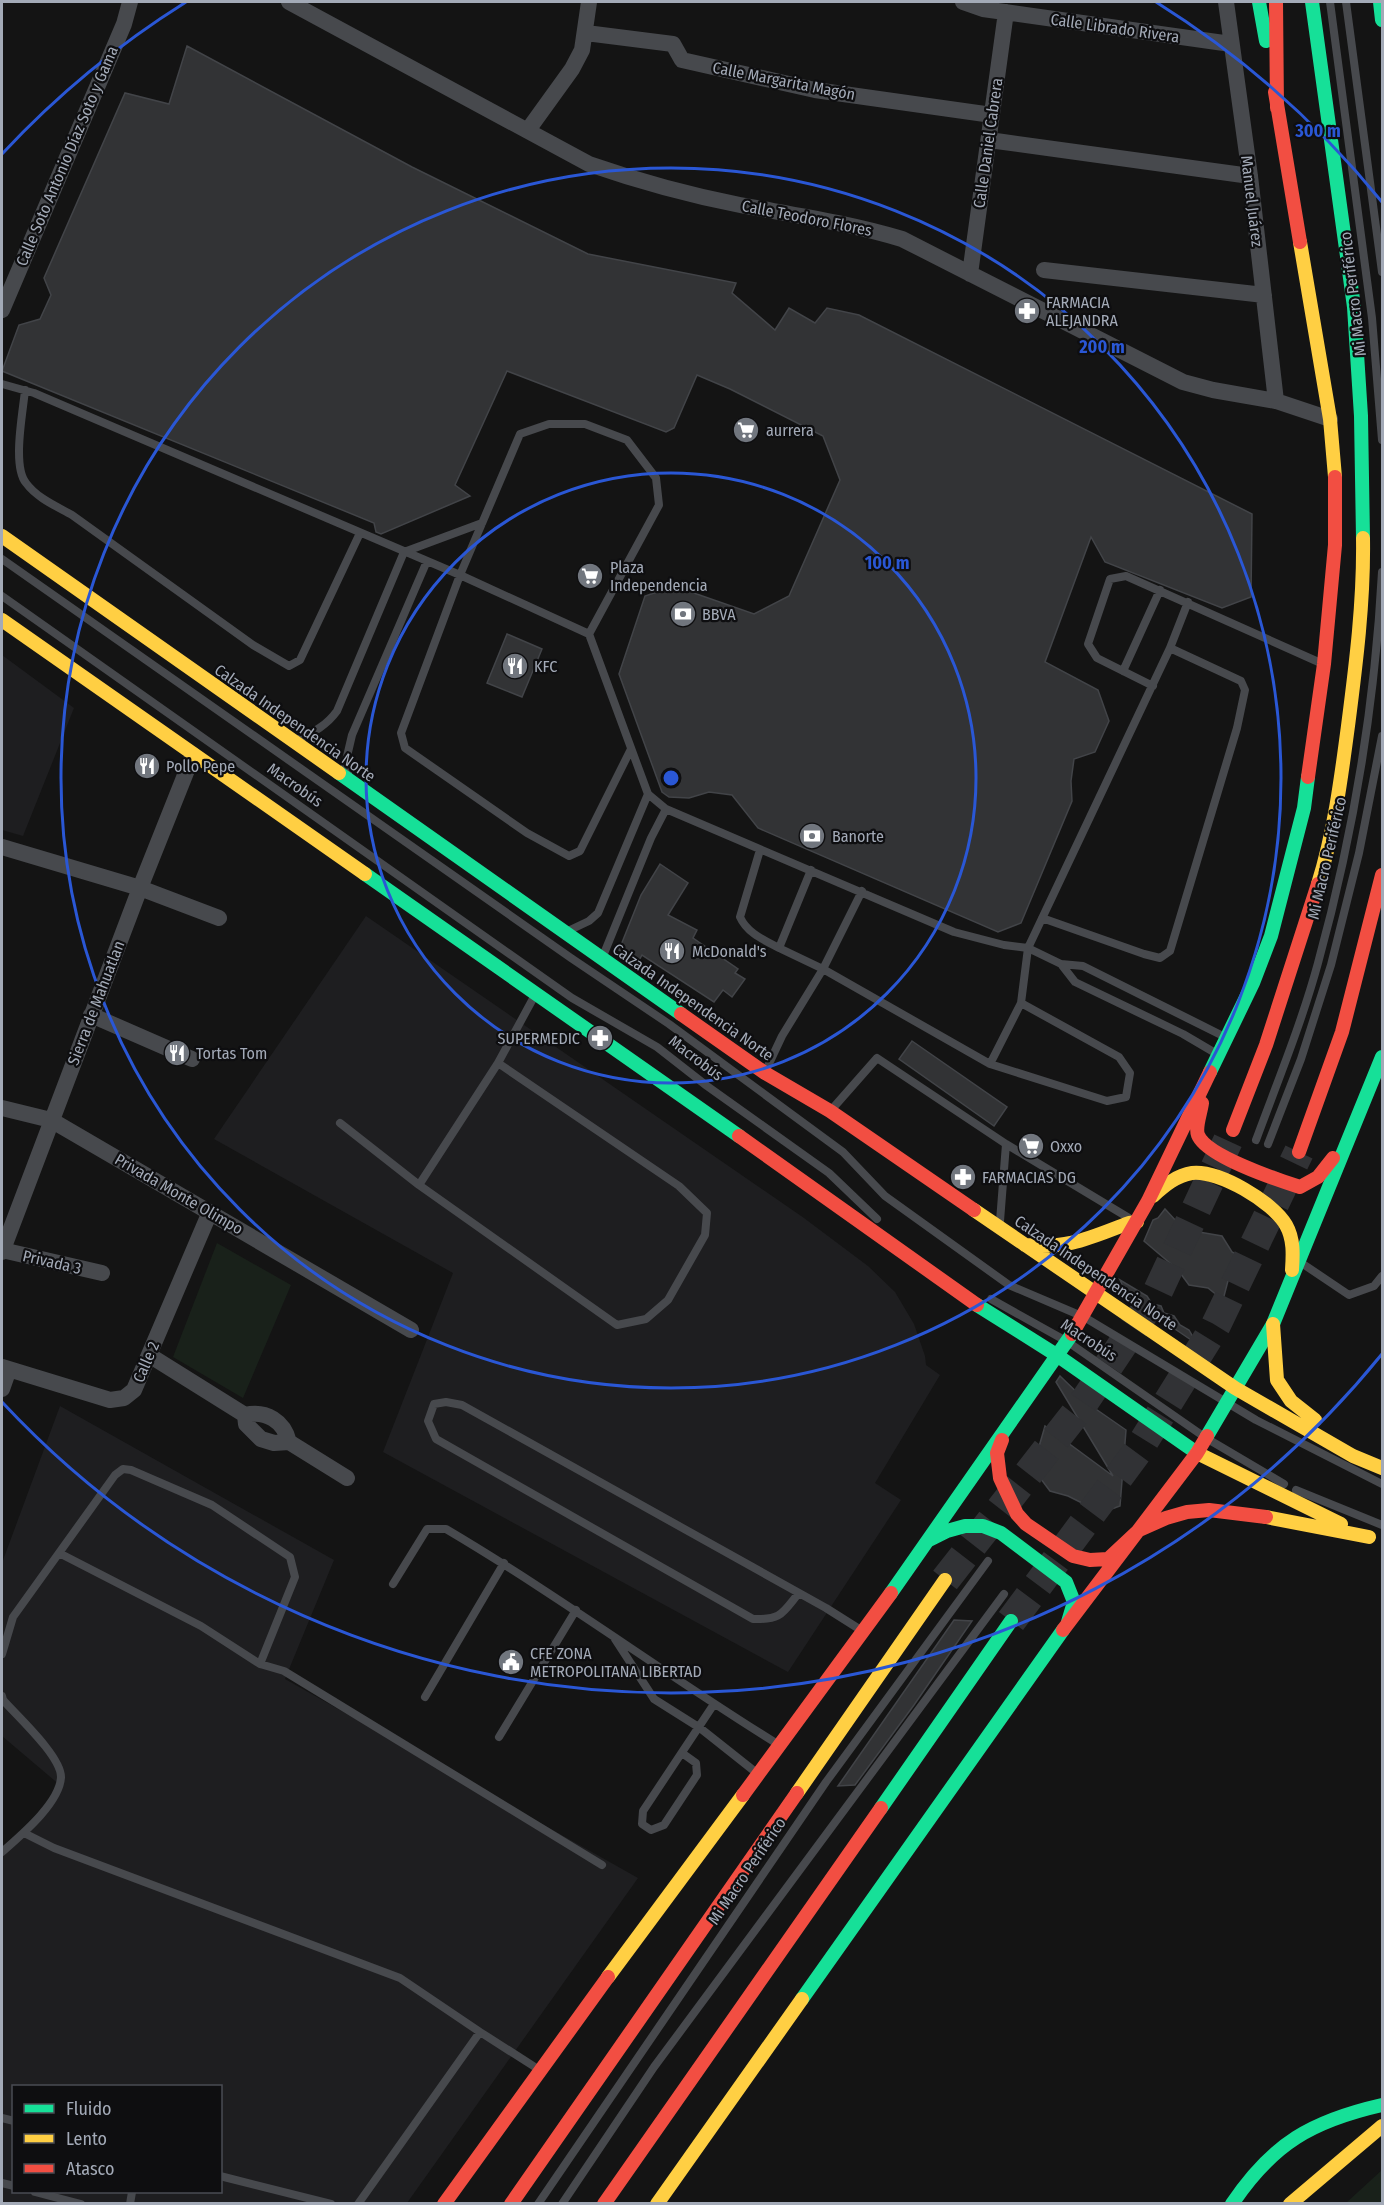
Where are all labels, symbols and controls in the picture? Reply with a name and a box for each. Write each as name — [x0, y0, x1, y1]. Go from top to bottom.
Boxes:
street label: Calle Librado Rivera — [1049, 10, 1181, 46]
street label: Calle Soto Antonio Díaz Soto y Gama — [12, 43, 122, 269]
street label: Calle Margarita Magón — [711, 58, 857, 104]
street label: Calle Daniel Cabrera — [969, 77, 1007, 209]
text: 300 m — [1294, 120, 1341, 142]
street label: Manuel Juárez — [1237, 154, 1267, 248]
street label: Calle Teodoro Flores — [740, 196, 874, 240]
street label: Mi Macro Periférico — [1336, 231, 1370, 357]
place label: FARMACIA ALEJANDRA — [1046, 293, 1118, 330]
pharmacy icon: FARMACIA ALEJANDRA — [1012, 296, 1042, 326]
text: 200 m — [1078, 336, 1125, 358]
supermarket icon: aurrera — [731, 415, 761, 445]
place label: aurrera — [766, 421, 814, 440]
text: 100 m — [865, 552, 909, 574]
place label: Plaza Independencia — [610, 558, 708, 595]
supermarket icon: Plaza Independencia — [575, 561, 605, 591]
bank icon: BBVA — [668, 599, 698, 629]
place label: BBVA — [702, 605, 736, 624]
restaurant icon: KFC — [500, 651, 530, 681]
place label: KFC — [534, 657, 557, 676]
street label: Calzada Independencia Norte — [211, 660, 379, 786]
restaurant icon: Pollo Pepe — [132, 751, 162, 781]
place label: Pollo Pepe — [166, 757, 235, 776]
street label: Macrobús — [264, 759, 327, 811]
centre of rings — [661, 768, 681, 788]
street label: Mi Macro Periférico — [1304, 795, 1350, 921]
bank icon: Banorte — [797, 821, 827, 851]
place label: Banorte — [832, 827, 884, 846]
restaurant icon: McDonald's — [657, 936, 687, 966]
street label: Sierra de Mahuatlan — [64, 938, 128, 1068]
street label: Calzada Independencia Norte — [609, 939, 777, 1065]
place label: McDonald's — [692, 942, 767, 961]
pharmacy icon: SUPERMEDIC — [585, 1023, 615, 1053]
place label: SUPERMEDIC — [498, 1029, 580, 1048]
street label: Macrobús — [665, 1031, 727, 1085]
restaurant icon: Tortas Tom — [162, 1038, 192, 1068]
place label: Tortas Tom — [196, 1044, 267, 1063]
supermarket icon: Oxxo — [1016, 1131, 1046, 1161]
place label: Oxxo — [1050, 1137, 1082, 1156]
street label: Privada Monte Olimpo — [111, 1150, 247, 1238]
pharmacy icon: FARMACIAS DG — [948, 1162, 978, 1192]
place label: FARMACIAS DG — [982, 1168, 1076, 1187]
street label: Calzada Independencia Norte — [1011, 1211, 1181, 1335]
street label: Privada 3 — [21, 1246, 83, 1278]
street label: Macrobús — [1057, 1315, 1121, 1365]
street label: Calle 2 — [129, 1339, 163, 1385]
place label: CFE ZONA METROPOLITANA LIBERTAD — [530, 1644, 702, 1681]
public building icon: CFE ZONA METROPOLITANA LIBERTAD — [496, 1647, 526, 1677]
street label: Mi Macro Periférico — [704, 1814, 790, 1928]
legend — [12, 2085, 222, 2193]
text: Fluido — [66, 2098, 112, 2120]
text: Lento — [66, 2128, 107, 2150]
text: Atasco — [66, 2158, 114, 2180]

